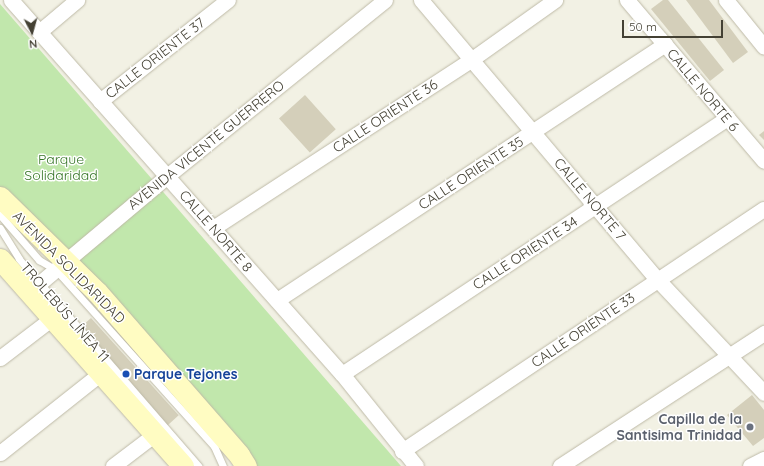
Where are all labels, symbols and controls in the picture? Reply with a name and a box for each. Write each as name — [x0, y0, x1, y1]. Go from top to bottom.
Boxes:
north arrow — [12, 12, 52, 52]
scale bar — [624, 12, 725, 38]
street label: CALLE ORIENTE 37 — [102, 14, 208, 102]
text: 50 m — [629, 19, 657, 34]
text: N — [28, 37, 38, 51]
street label: CALLE NORTE 6 — [664, 45, 742, 135]
street label: CALLE ORIENTE 36 — [329, 76, 441, 156]
street label: AVENIDA VICENTE GUERRERO — [124, 77, 288, 213]
street label: CALLE ORIENTE 35 — [415, 133, 527, 213]
park label: Parque Solidaridad — [24, 151, 98, 184]
street label: CALLE NORTE 7 — [551, 154, 629, 244]
street label: CALLE NORTE 8 — [176, 187, 256, 275]
street label: AVENIDA SOLIDARIDAD — [9, 207, 129, 327]
street label: CALLE ORIENTE 34 — [469, 213, 581, 293]
street label: TROLEBÚS LÍNEA 11 — [17, 259, 113, 365]
street label: CALLE ORIENTE 33 — [528, 289, 638, 371]
place label: Parque Tejones — [134, 366, 237, 382]
marker: Parque Tejones — [121, 369, 131, 379]
place label: Capilla de la Santisima Trinidad — [616, 411, 742, 444]
marker: Capilla de la Santisima Trinidad — [745, 422, 755, 432]

